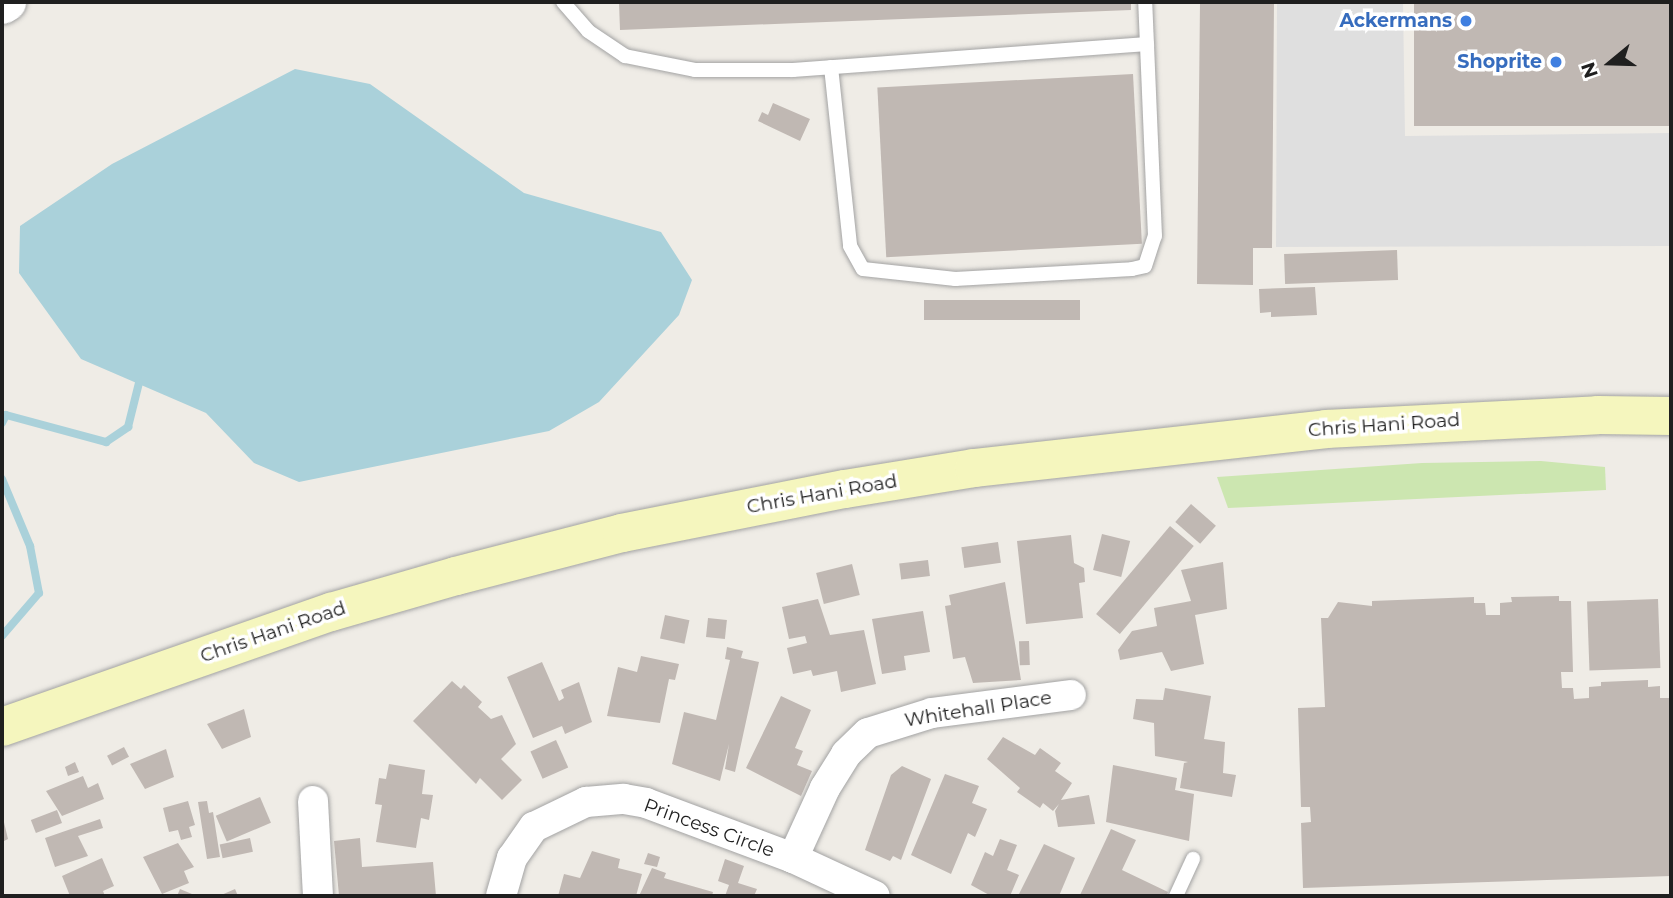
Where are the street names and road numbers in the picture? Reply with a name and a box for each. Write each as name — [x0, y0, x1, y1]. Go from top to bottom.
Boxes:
street label: Chris Hani Road — [1307, 408, 1461, 442]
street label: Chris Hani Road — [745, 470, 899, 518]
street label: Chris Hani Road — [197, 596, 349, 668]
street label: Whitehall Place — [903, 686, 1053, 732]
street label: Princess Circle — [641, 794, 777, 862]

